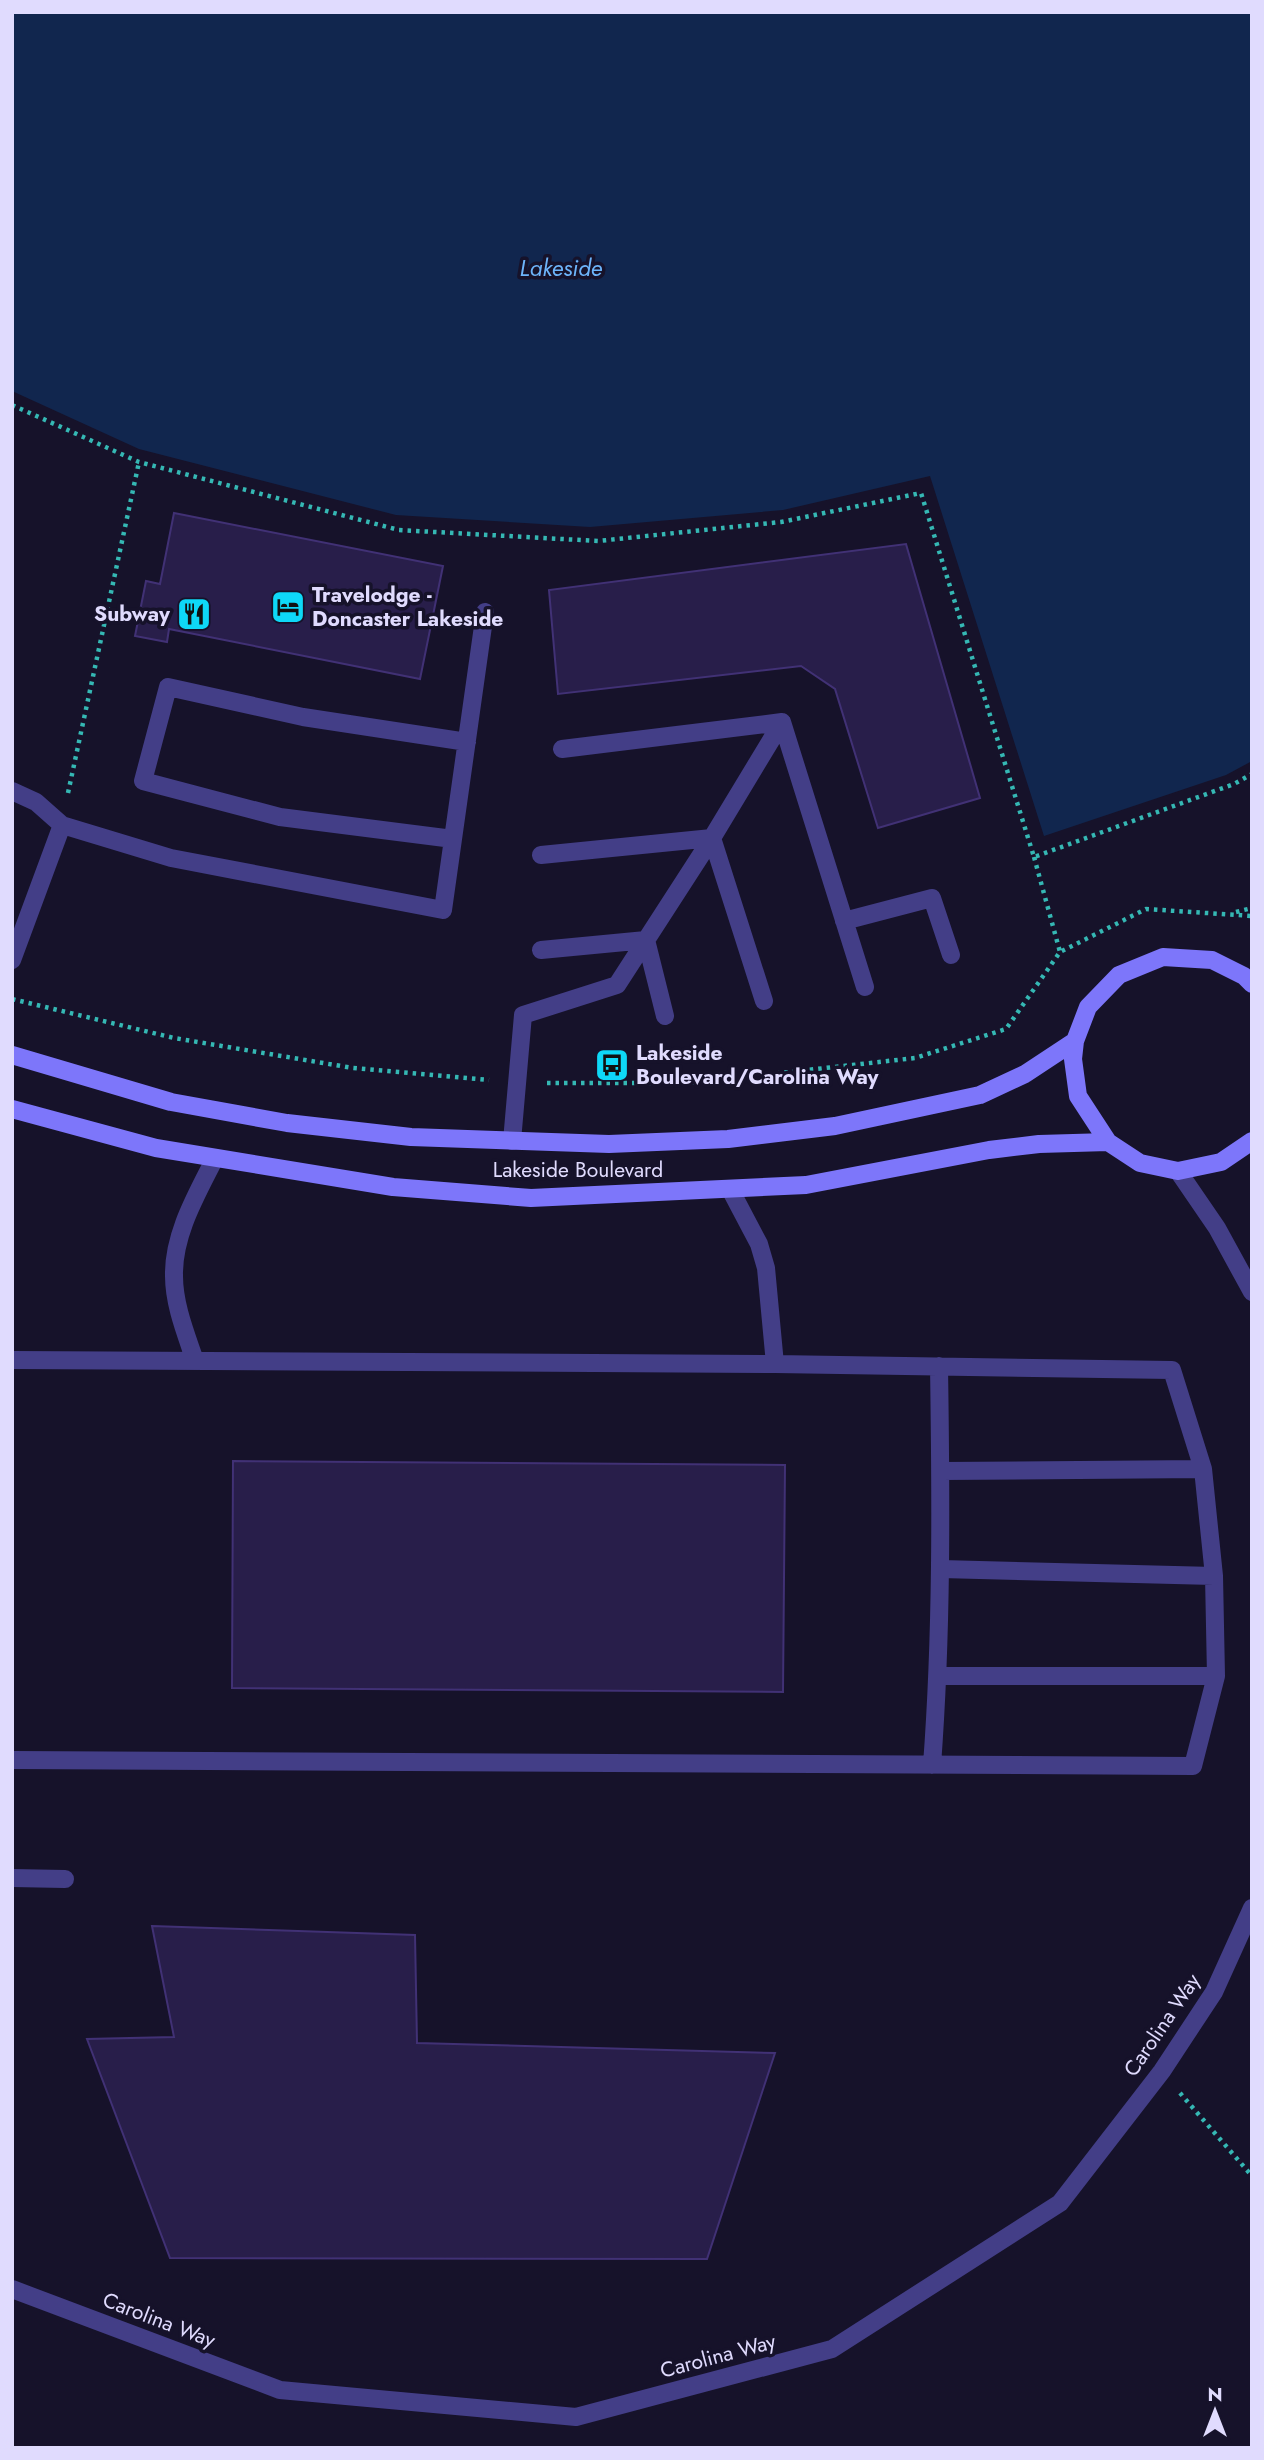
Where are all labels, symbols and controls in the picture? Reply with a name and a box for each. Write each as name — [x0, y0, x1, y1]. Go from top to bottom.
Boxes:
water label: Lakeside — [520, 251, 603, 285]
place label: Travelodge - Doncaster Lakeside — [312, 580, 503, 634]
hotel icon: Travelodge - Doncaster Lakeside — [269, 588, 307, 626]
restaurant icon: Subway — [175, 595, 213, 633]
place label: Subway — [94, 599, 171, 629]
place label: Lakeside Boulevard/Carolina Way — [636, 1038, 880, 1092]
bus stop icon: Lakeside Boulevard/Carolina Way — [593, 1046, 631, 1084]
street label: Lakeside Boulevard — [493, 1155, 663, 1185]
street label: Carolina Way — [1116, 1967, 1208, 2083]
street label: Carolina Way — [98, 2285, 220, 2356]
street label: Carolina Way — [657, 2326, 780, 2386]
north arrow — [1180, 2376, 1250, 2446]
text: N — [1207, 2381, 1223, 2408]

